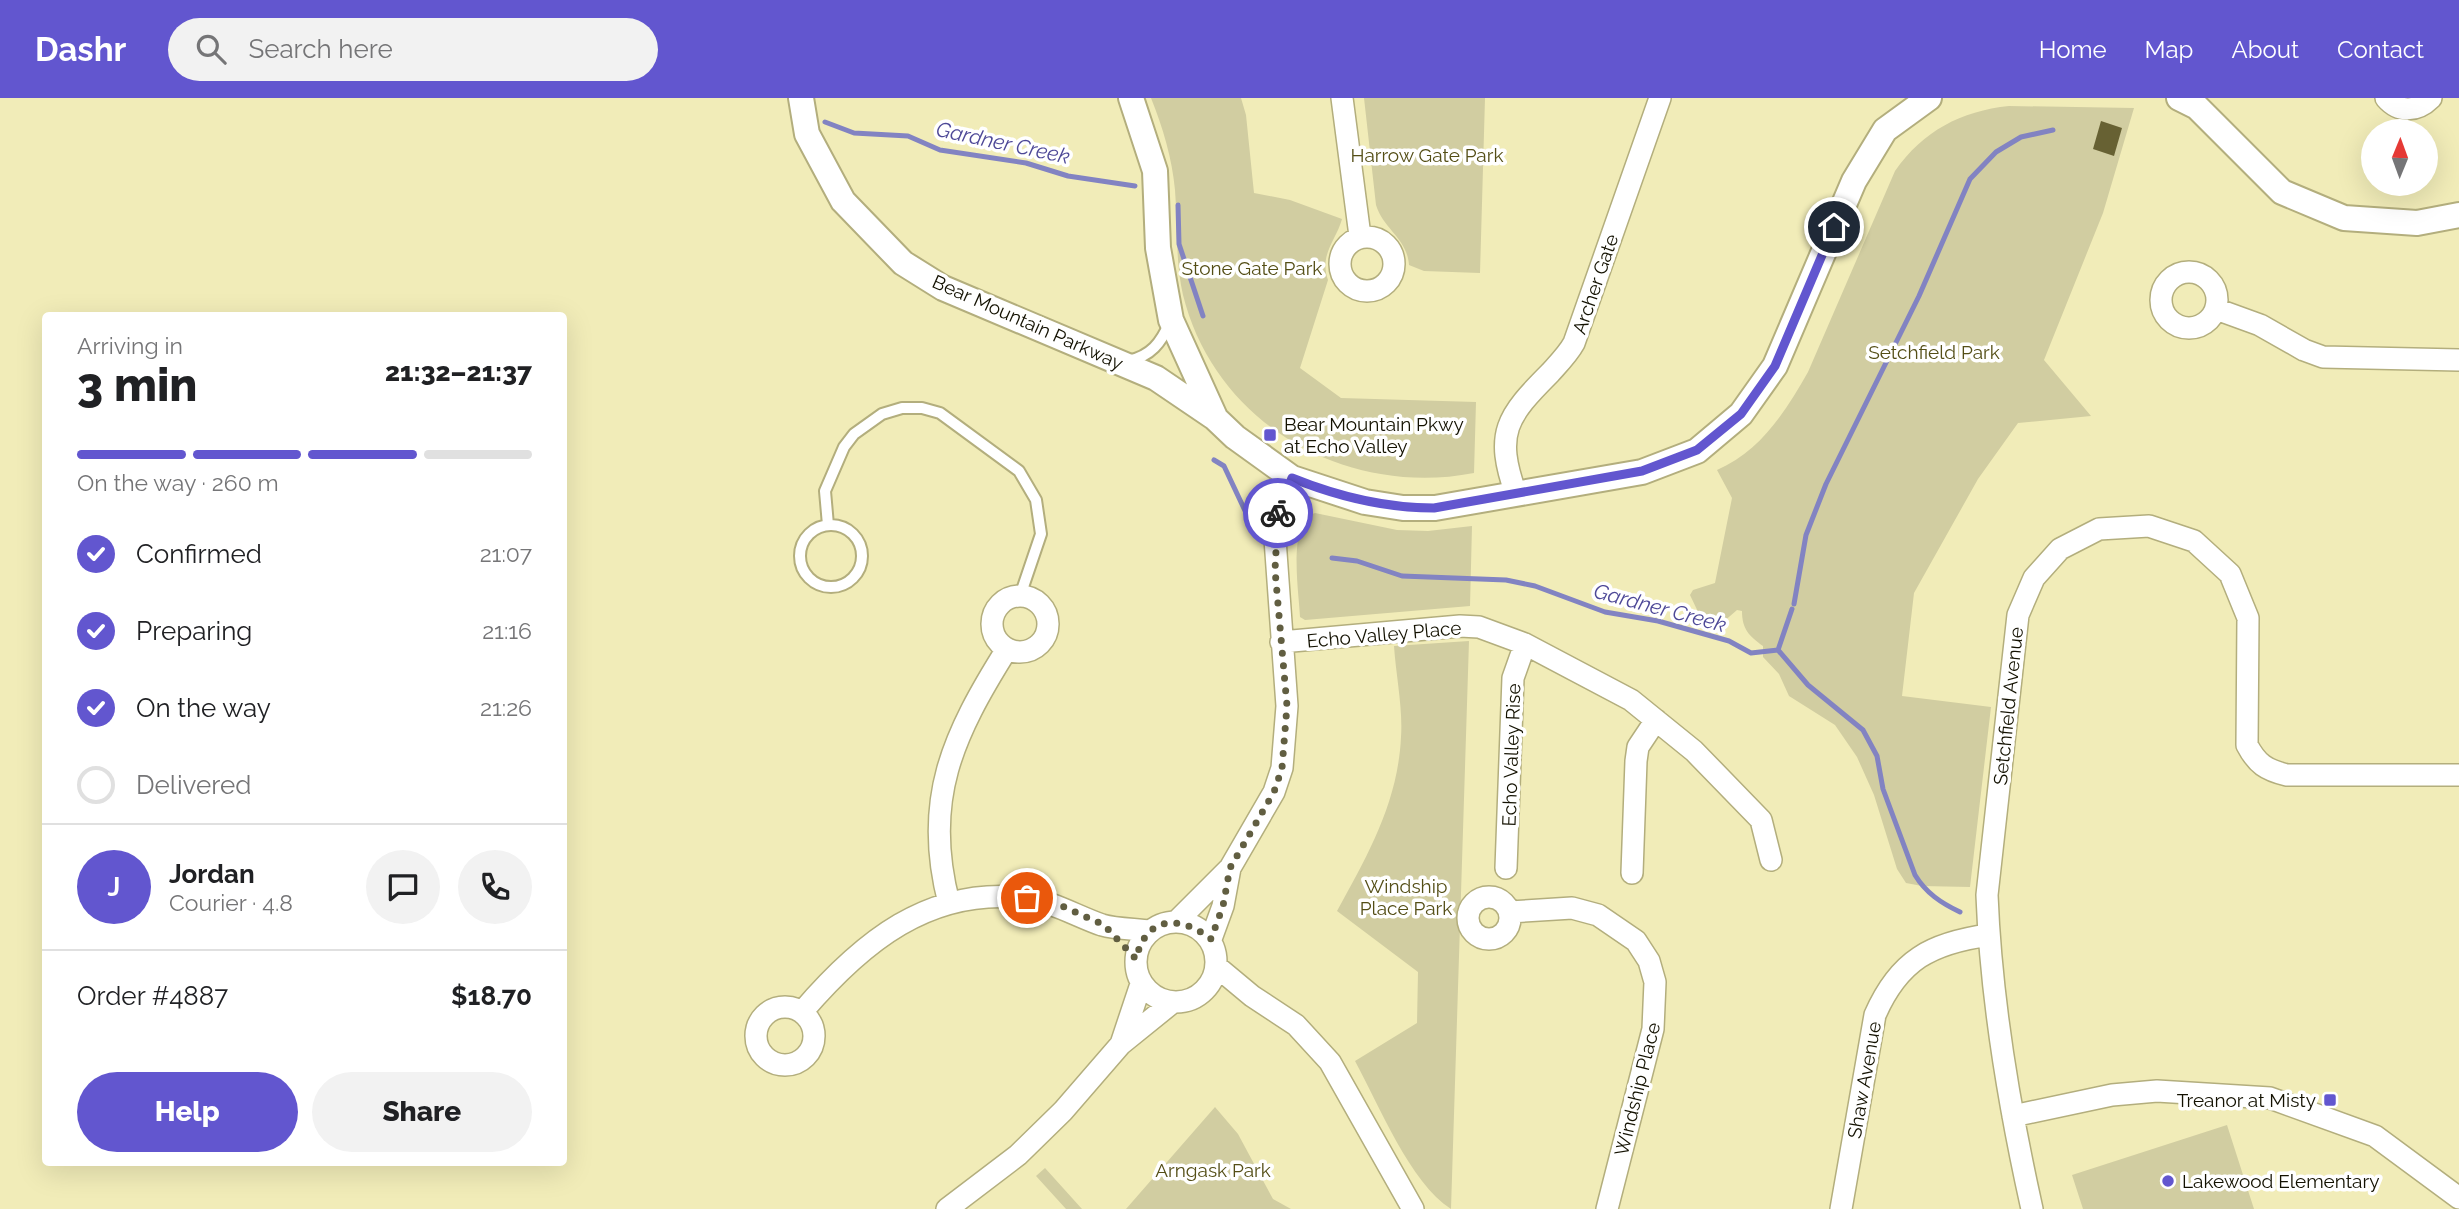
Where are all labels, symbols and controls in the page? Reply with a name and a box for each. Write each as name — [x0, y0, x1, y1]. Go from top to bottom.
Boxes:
search box — [168, 18, 658, 81]
text: Dashr — [35, 30, 126, 69]
icon: search — [192, 30, 230, 68]
text: Search here — [248, 34, 393, 64]
text: Home — [2039, 35, 2107, 64]
text: Map — [2145, 35, 2193, 64]
text: About — [2231, 35, 2299, 64]
text: Contact — [2337, 35, 2424, 64]
water label: Gardner Creek — [934, 116, 1072, 169]
north arrow — [2361, 119, 2438, 196]
map controls — [2361, 119, 2438, 196]
park label: Harrow Gate Park — [1351, 144, 1503, 166]
pin — [1804, 197, 1864, 257]
icon: home — [1815, 208, 1853, 246]
street label: Archer Gate — [1568, 231, 1622, 337]
park label: Stone Gate Park — [1182, 257, 1322, 279]
street label: Bear Mountain Parkway — [929, 270, 1127, 374]
text: Arriving in — [77, 332, 183, 359]
park label: Setchfield Park — [1868, 341, 2000, 363]
text: 21:32–21:37 — [385, 357, 532, 387]
text: 3 min — [77, 358, 197, 412]
place label: Bear Mountain Pkwy at Echo Valley — [1284, 413, 1464, 457]
marker: Bear Mountain Pkwy at Echo Valley — [1262, 427, 1278, 443]
text: On the way · 260 m — [77, 469, 279, 496]
courier — [1243, 478, 1313, 548]
icon: bike — [1259, 494, 1297, 532]
icon: check — [77, 535, 115, 573]
text: Confirmed — [136, 539, 262, 569]
text: 21:07 — [480, 540, 532, 567]
water label: Gardner Creek — [1591, 578, 1729, 637]
icon: check — [77, 612, 115, 650]
text: Preparing — [136, 616, 252, 646]
street label: Echo Valley Place — [1306, 616, 1462, 652]
text: 21:16 — [482, 617, 532, 644]
street label: Setchfield Avenue — [1989, 626, 2027, 786]
street label: Echo Valley Rise — [1498, 683, 1524, 827]
icon: check — [77, 689, 115, 727]
text: On the way — [136, 693, 271, 723]
text: 21:26 — [480, 694, 532, 721]
text: Delivered — [136, 770, 251, 800]
button: chat — [366, 850, 440, 924]
button: phone — [458, 850, 532, 924]
text: Jordan — [169, 859, 255, 889]
pin — [997, 868, 1057, 928]
text: J — [108, 872, 120, 902]
park label: Windship Place Park — [1360, 875, 1452, 919]
icon: bag — [1008, 879, 1046, 917]
text: Courier · 4.8 — [169, 889, 293, 916]
text: Order #4887 — [77, 981, 228, 1011]
text: $18.70 — [451, 981, 532, 1011]
street label: Windship Place — [1610, 1020, 1664, 1158]
street label: Shaw Avenue — [1843, 1020, 1885, 1140]
button: Help — [77, 1072, 298, 1152]
button: Share — [312, 1072, 532, 1152]
place label: Treanor at Misty — [2177, 1089, 2316, 1111]
marker: Treanor at Misty — [2322, 1092, 2338, 1108]
park label: Arngask Park — [1155, 1159, 1271, 1181]
place label: Lakewood Elementary — [2182, 1170, 2379, 1192]
marker: Lakewood Elementary — [2160, 1173, 2176, 1189]

